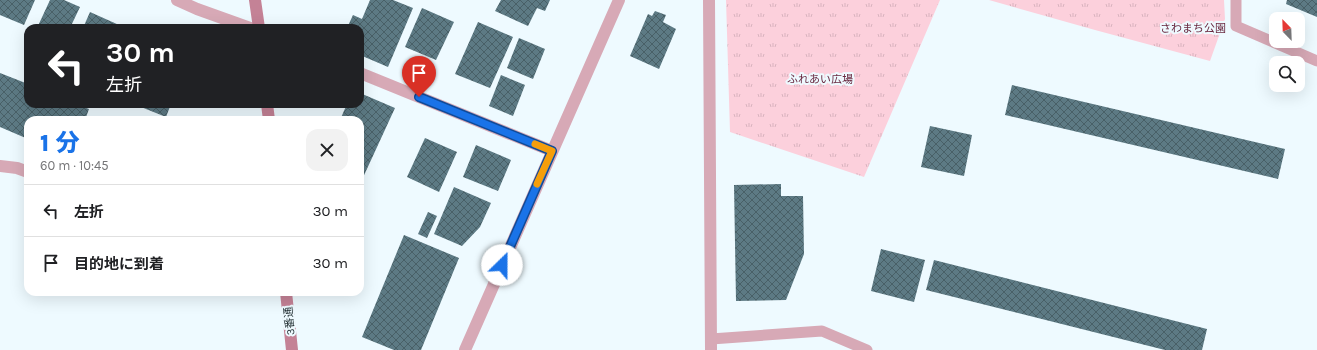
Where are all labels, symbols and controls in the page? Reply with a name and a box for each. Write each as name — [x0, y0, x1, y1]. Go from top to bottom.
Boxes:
north arrow — [1269, 12, 1305, 48]
map controls — [1269, 12, 1305, 92]
park label: さわまち公園 — [1160, 22, 1226, 35]
text: 30 m — [106, 36, 175, 69]
icon: left — [40, 40, 92, 92]
pin — [402, 56, 436, 97]
button: search — [1269, 56, 1305, 92]
icon: arrive — [408, 62, 430, 84]
park label: ふれあい広場 — [787, 73, 853, 86]
text: 左折 — [106, 74, 142, 96]
text: 1 分 — [40, 129, 80, 157]
button: close — [306, 129, 348, 171]
text: 60 m · 10:45 — [40, 158, 109, 173]
icon: left — [40, 200, 62, 222]
text: 30 m — [313, 202, 348, 220]
text: 左折 — [74, 203, 104, 221]
position arrow — [481, 244, 523, 286]
icon: arrive — [40, 252, 62, 274]
text: 30 m — [313, 254, 348, 272]
text: 目的地に到着 — [74, 255, 164, 273]
street label: 3番通 — [282, 306, 297, 336]

